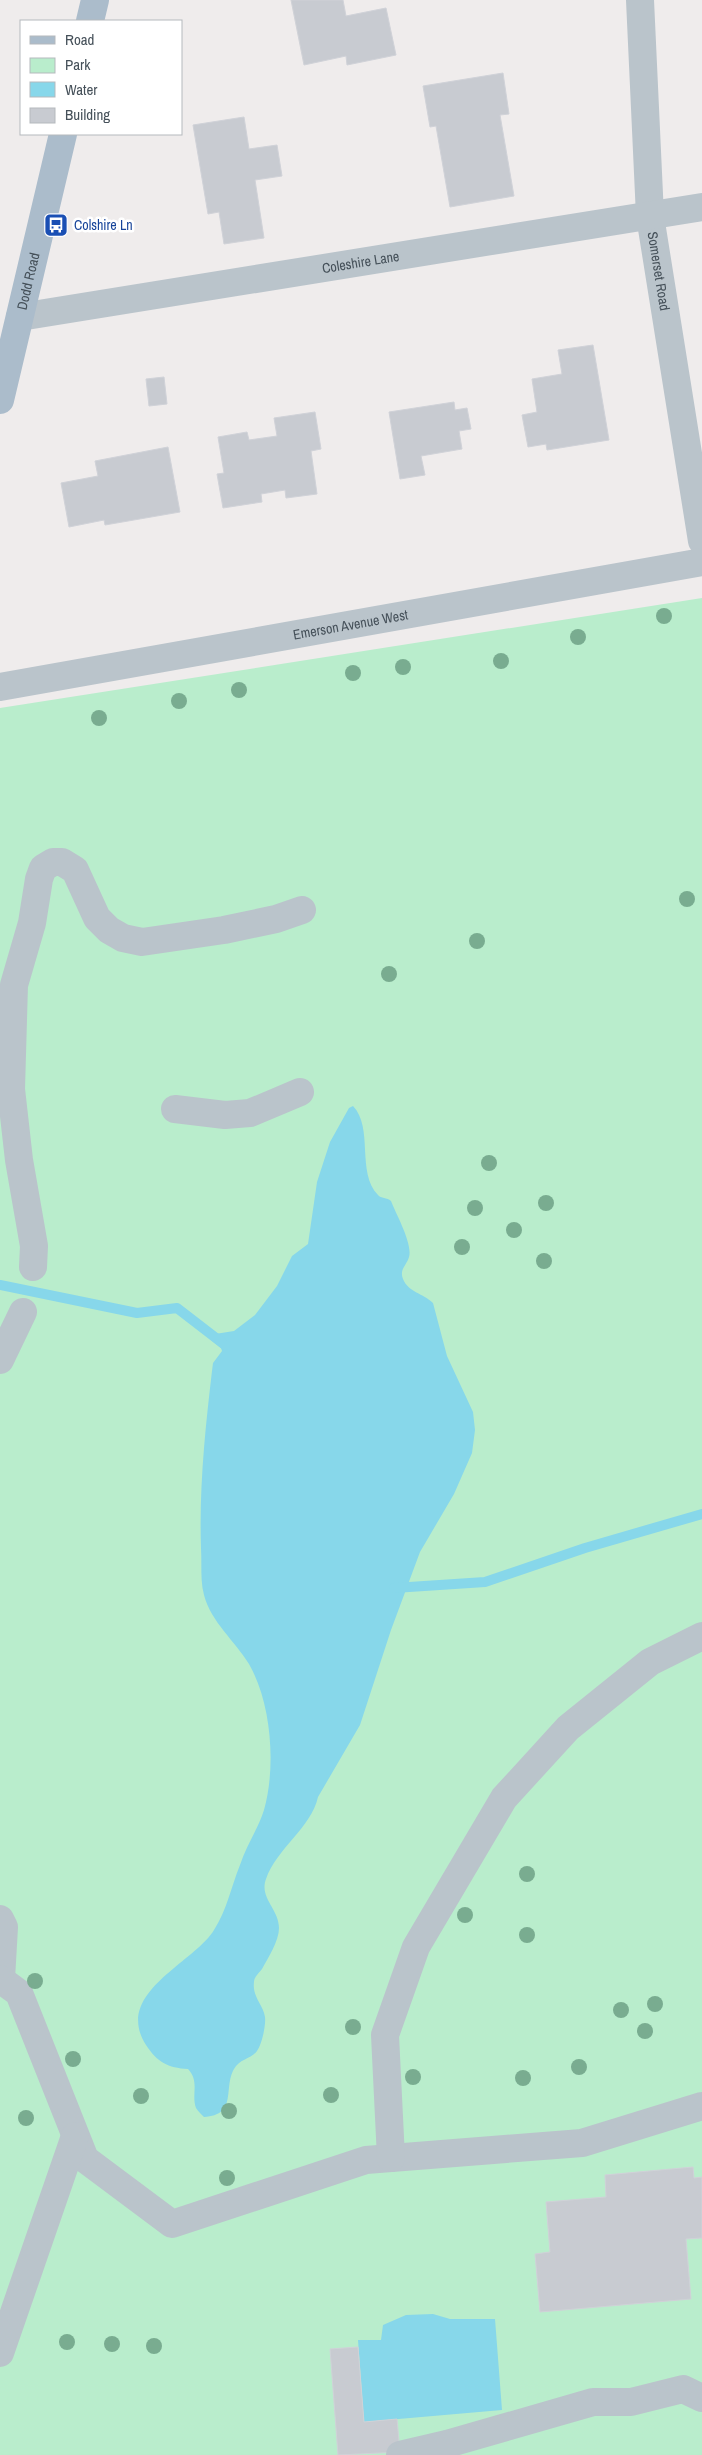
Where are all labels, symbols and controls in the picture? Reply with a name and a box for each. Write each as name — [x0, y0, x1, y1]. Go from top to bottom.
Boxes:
legend — [20, 20, 182, 135]
text: Road — [65, 29, 94, 50]
text: Park — [65, 54, 91, 75]
text: Water — [65, 79, 97, 100]
text: Building — [65, 104, 110, 125]
bus stop icon: Colshire Ln — [43, 212, 69, 238]
place label: Colshire Ln — [74, 216, 133, 234]
street label: Somerset Road — [644, 230, 674, 312]
street label: Coleshire Lane — [321, 247, 401, 277]
street label: Dodd Road — [13, 251, 44, 312]
street label: Emerson Avenue West — [292, 606, 409, 644]

